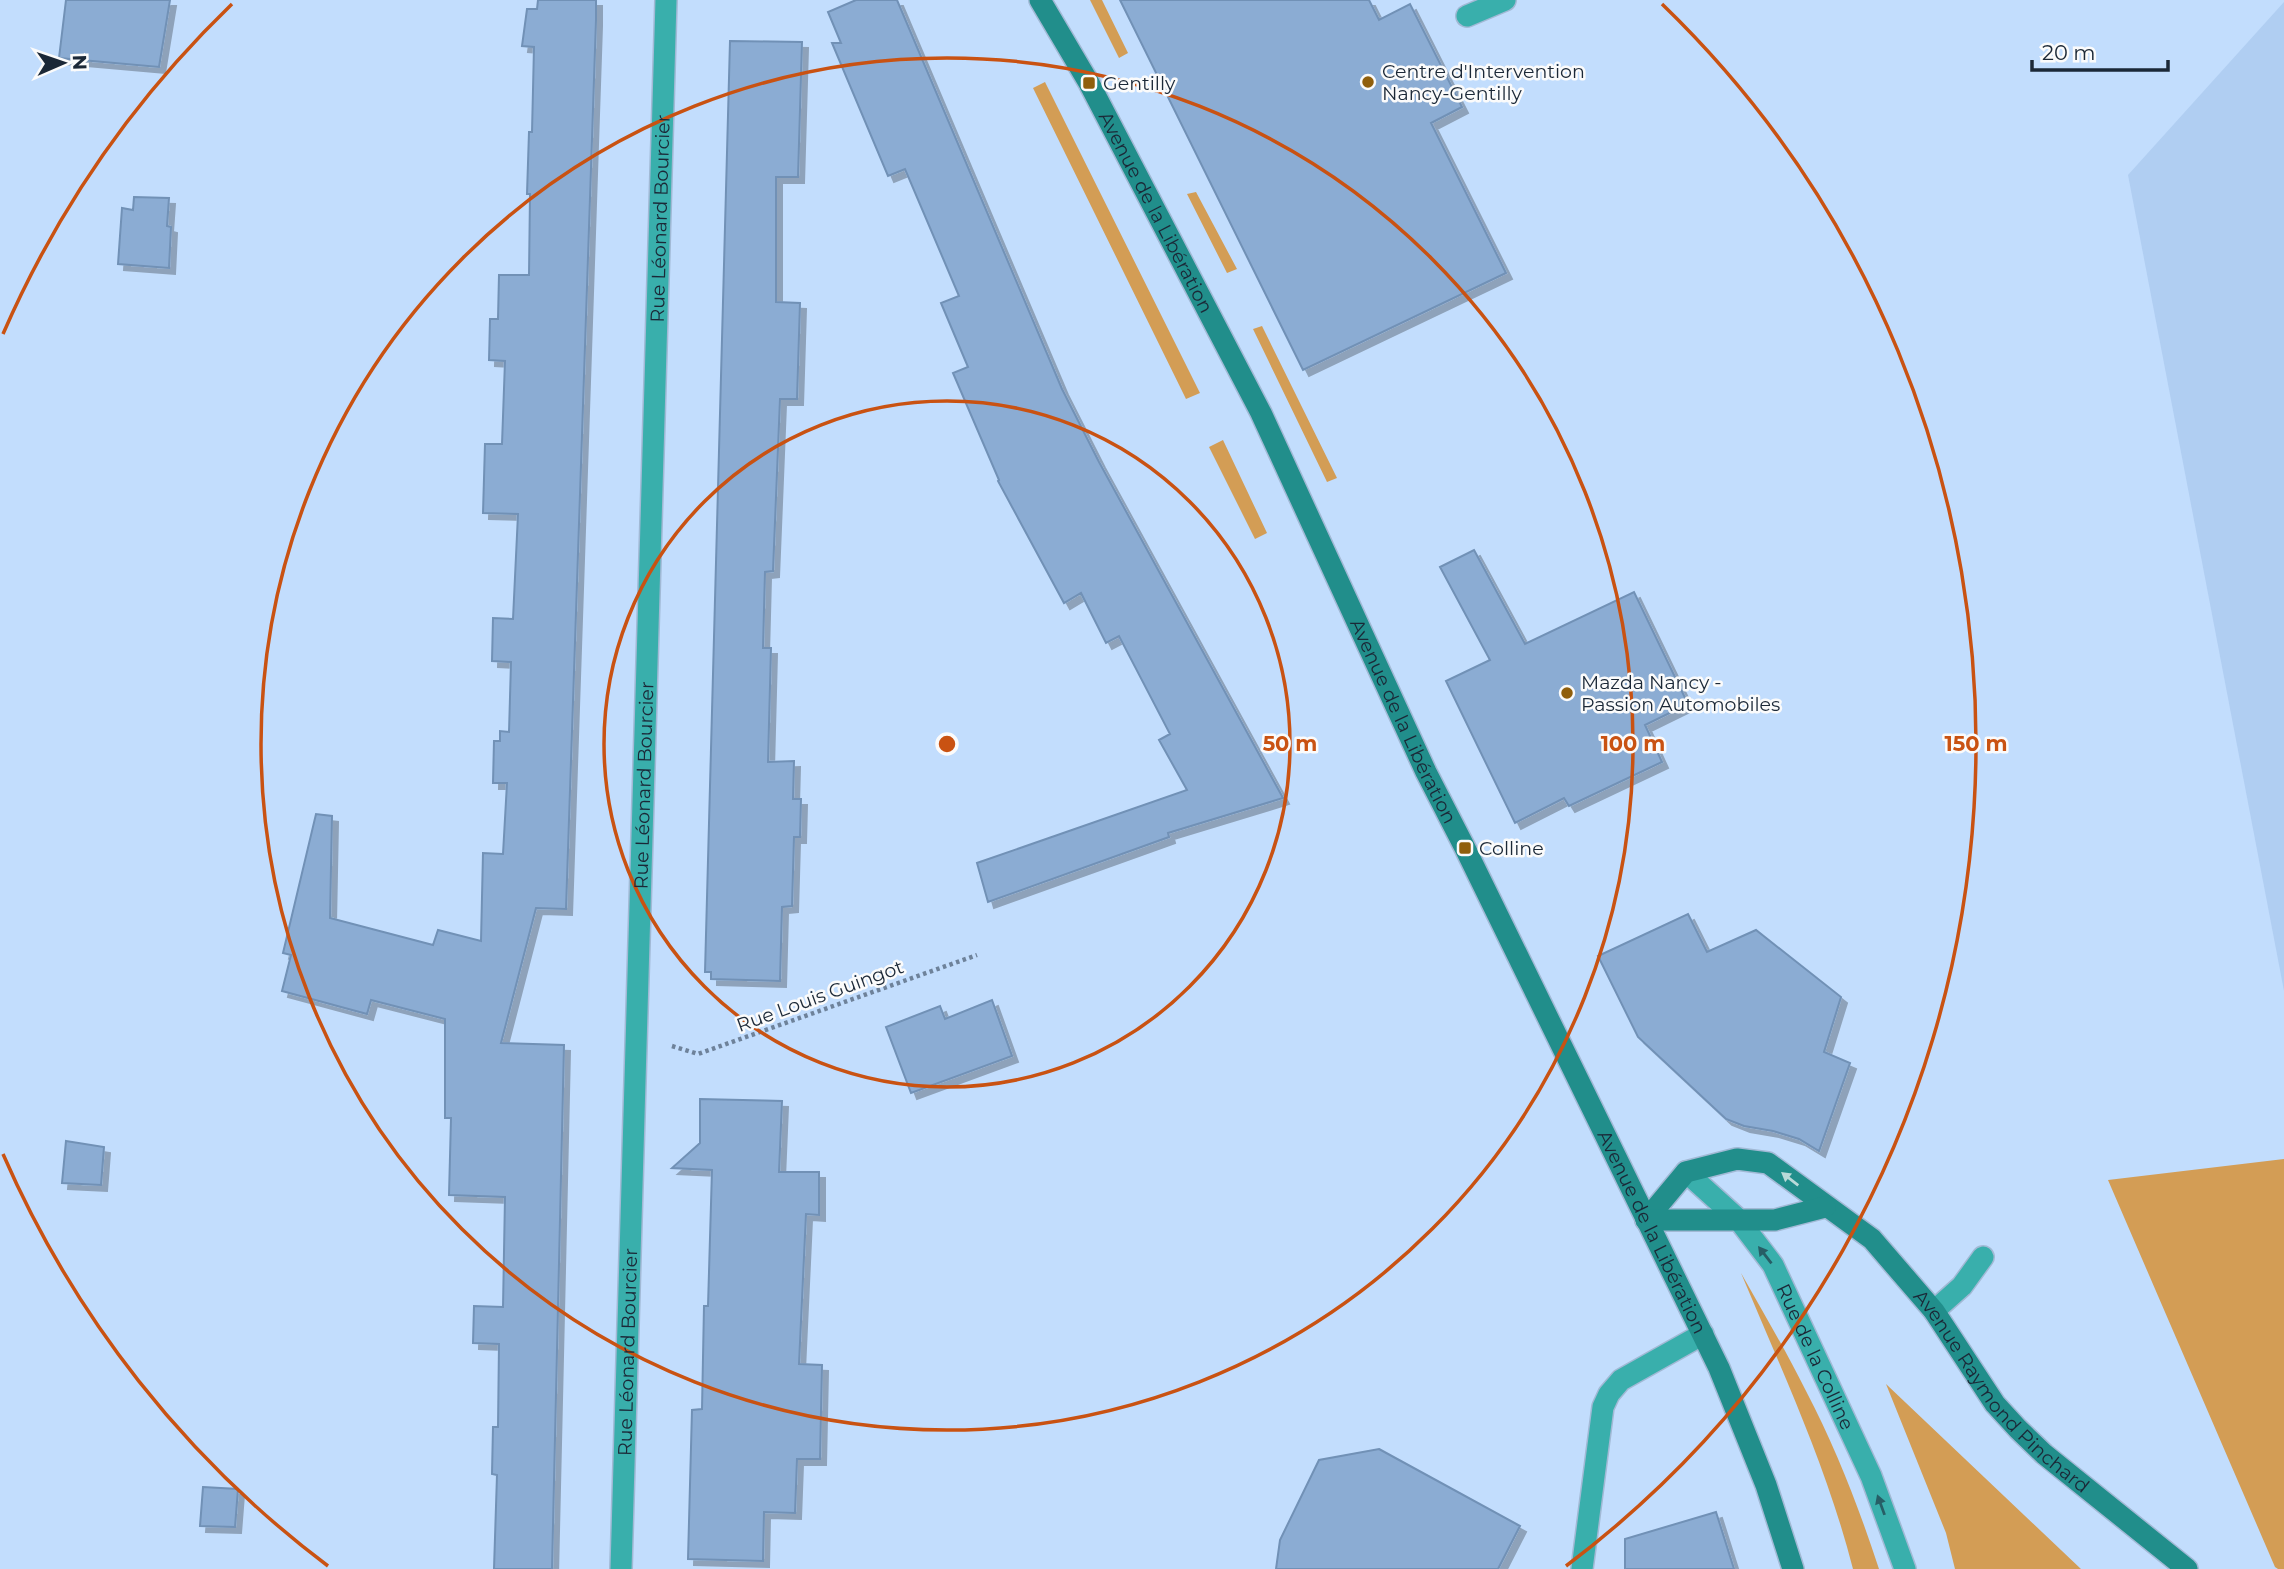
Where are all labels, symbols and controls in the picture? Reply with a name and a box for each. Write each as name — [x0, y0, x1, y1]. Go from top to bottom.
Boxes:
north arrow — [28, 28, 98, 98]
scale bar — [2032, 28, 2168, 72]
text: 20 m — [2042, 40, 2096, 65]
text: N — [68, 54, 91, 71]
place label: Centre d'Intervention Nancy-Gentilly — [1382, 60, 1585, 105]
place label: Gentilly — [1103, 72, 1176, 95]
marker: Centre d'Intervention Nancy-Gentilly — [1360, 74, 1376, 90]
marker: Gentilly — [1081, 75, 1097, 91]
street label: Avenue de la Libération — [1094, 108, 1218, 317]
street label: Rue Léonard Bourcier — [645, 114, 674, 323]
street label: Avenue de la Libération — [1346, 615, 1462, 827]
place label: Mazda Nancy - Passion Automobiles — [1581, 671, 1780, 716]
street label: Rue Léonard Bourcier — [629, 681, 658, 890]
marker: Mazda Nancy - Passion Automobiles — [1559, 685, 1575, 701]
text: 50 m — [1263, 731, 1317, 756]
text: 100 m — [1601, 731, 1665, 756]
text: 150 m — [1945, 731, 2007, 756]
centre of rings — [935, 732, 959, 756]
place label: Colline — [1479, 837, 1544, 860]
marker: Colline — [1457, 840, 1473, 856]
street label: Rue Louis Guingot — [733, 955, 907, 1037]
street label: Avenue de la Libération — [1593, 1126, 1712, 1337]
one-way arrow — [1781, 1172, 1799, 1187]
one-way arrow — [1758, 1245, 1772, 1264]
street label: Rue Léonard Bourcier — [613, 1248, 642, 1456]
street label: Rue de la Colline — [1772, 1280, 1859, 1433]
street label: Avenue Raymond Pinchard — [1909, 1285, 2094, 1497]
one-way arrow — [1875, 1494, 1886, 1515]

